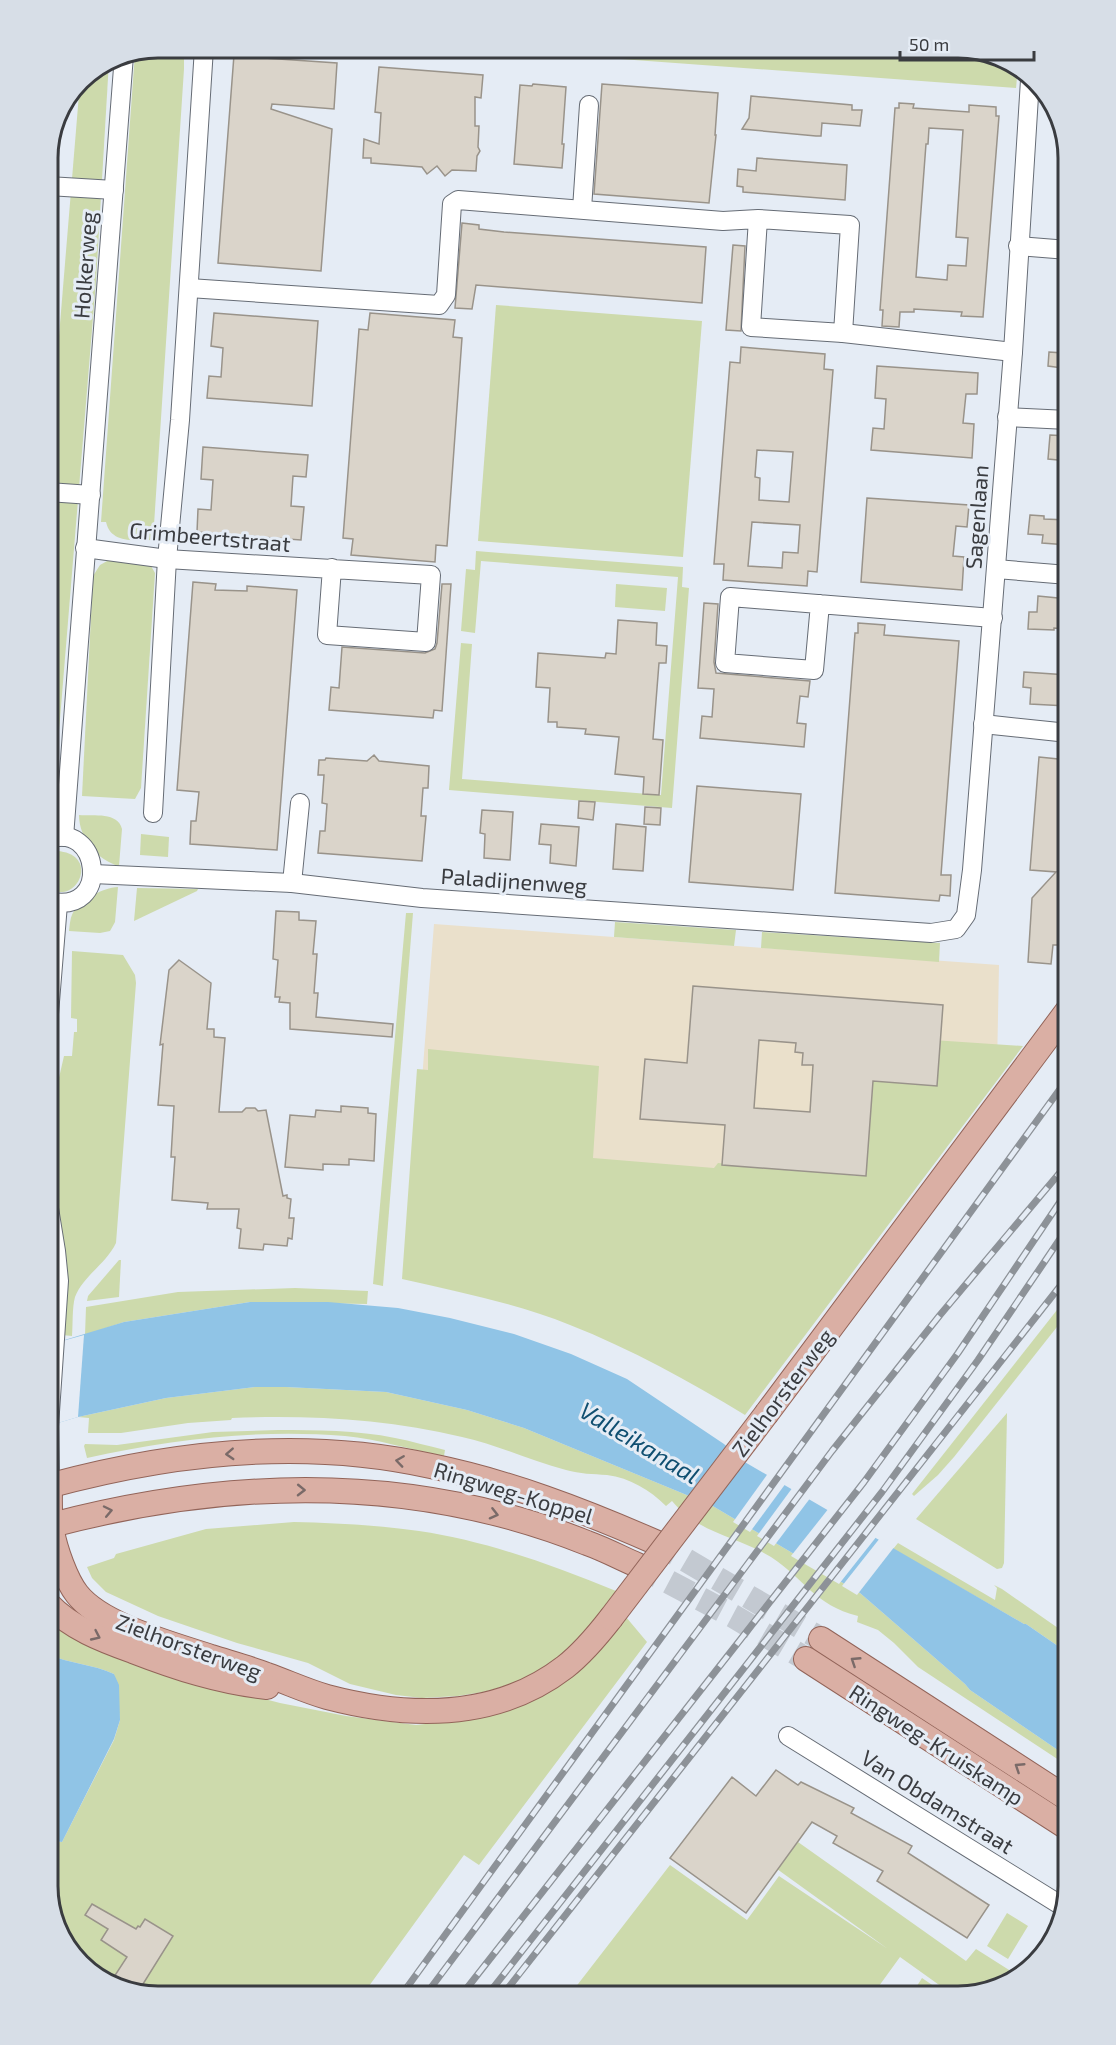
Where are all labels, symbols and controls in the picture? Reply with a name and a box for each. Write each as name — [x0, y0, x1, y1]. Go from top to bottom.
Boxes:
scale bar — [900, 24, 1034, 62]
text: 50 m — [909, 33, 949, 55]
street label: Holkerweg — [67, 211, 101, 319]
street label: Sagenlaan — [959, 464, 993, 570]
street label: Grimbeertstraat — [128, 516, 292, 556]
street label: Paladijnenweg — [440, 862, 588, 899]
street label: Zielhorsterweg — [726, 1323, 838, 1461]
water label: Valleikanaal — [575, 1395, 705, 1489]
one-way arrow — [226, 1447, 235, 1460]
one-way arrow — [395, 1455, 404, 1467]
street label: Ringweg-Koppel — [431, 1455, 597, 1529]
one-way arrow — [296, 1483, 305, 1496]
one-way arrow — [102, 1505, 112, 1518]
one-way arrow — [489, 1506, 499, 1519]
street label: Zielhorsterweg — [113, 1608, 265, 1684]
one-way arrow — [90, 1629, 101, 1641]
one-way arrow — [851, 1657, 862, 1668]
street label: Ringweg-Kruiskamp — [845, 1678, 1029, 1810]
street label: Van Obdamstraat — [857, 1744, 1019, 1858]
one-way arrow — [1015, 1763, 1026, 1774]

